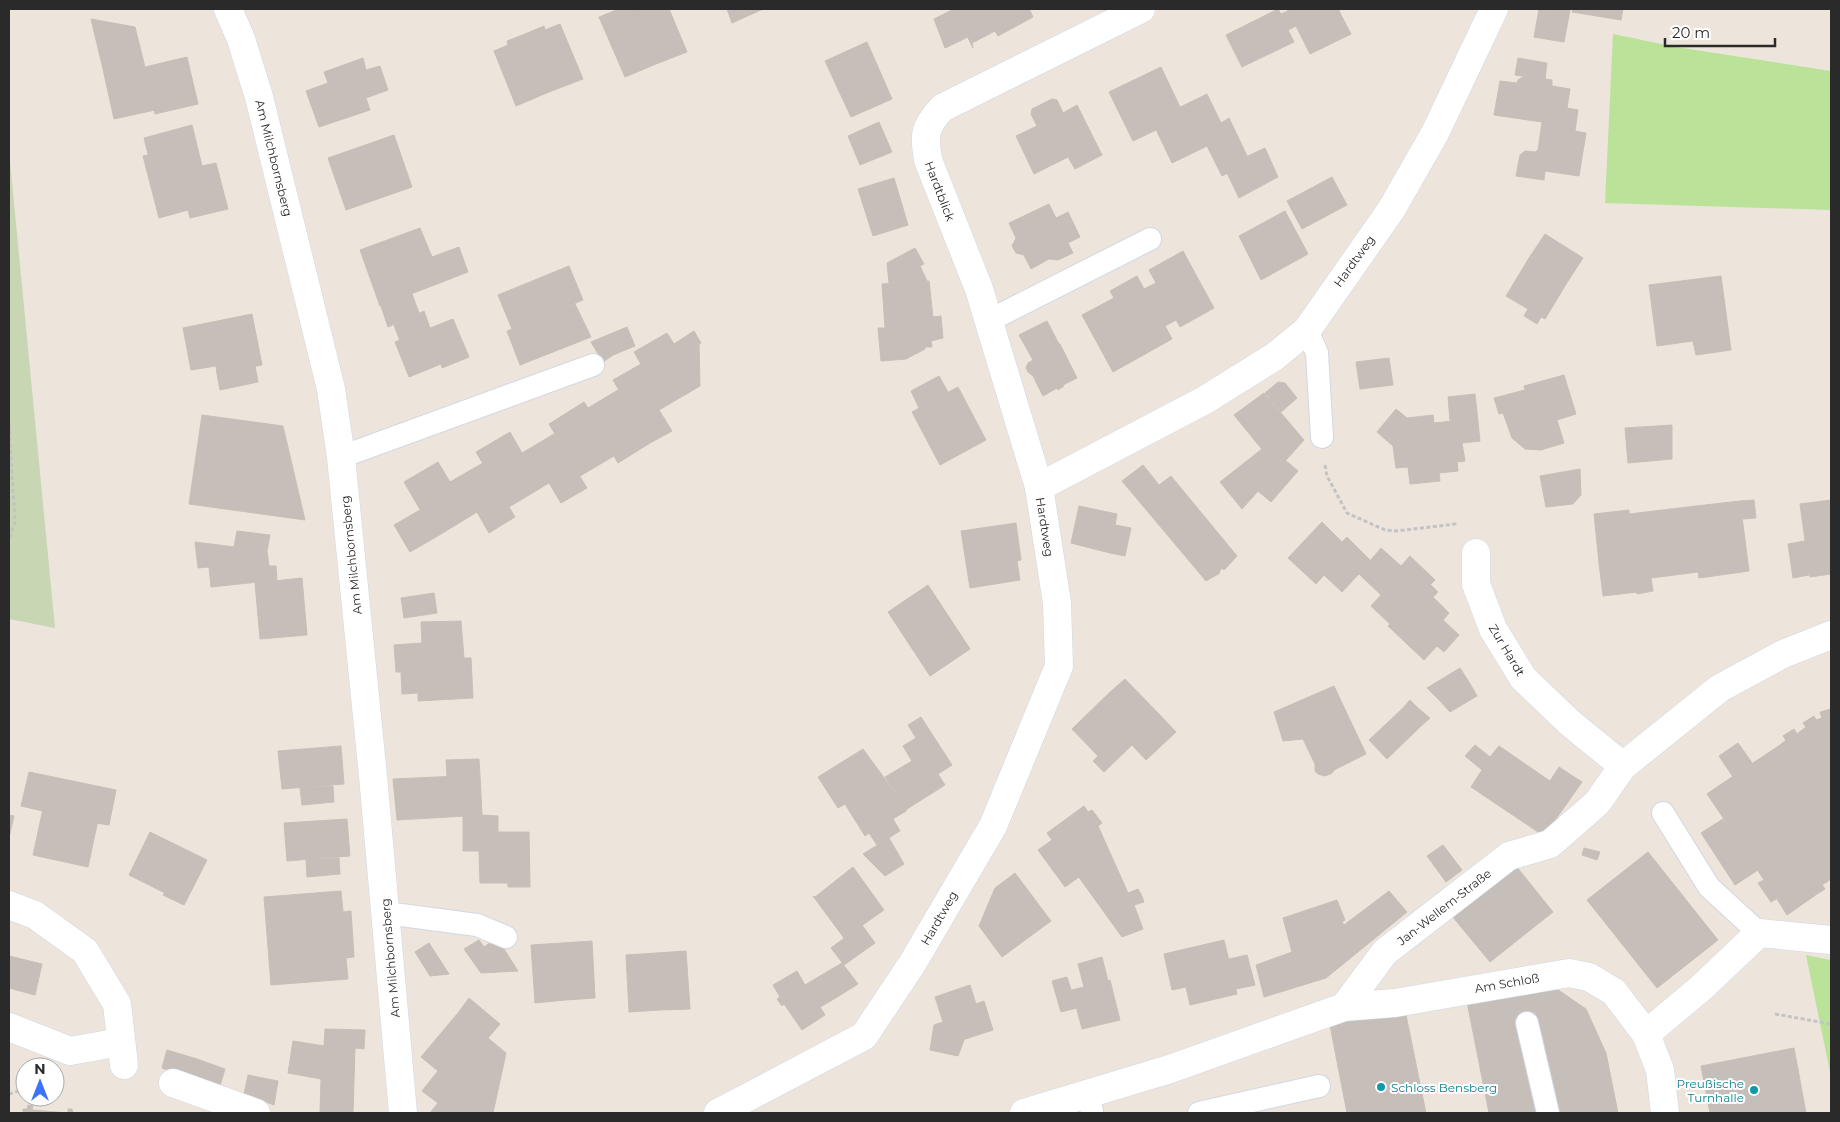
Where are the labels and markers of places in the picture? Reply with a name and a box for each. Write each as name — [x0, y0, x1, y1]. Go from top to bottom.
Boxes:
place label: Preußische Turnhalle — [1677, 1076, 1744, 1105]
place label: Schloss Bensberg — [1391, 1080, 1497, 1095]
marker: Schloss Bensberg — [1375, 1081, 1387, 1093]
marker: Preußische Turnhalle — [1748, 1084, 1760, 1096]

